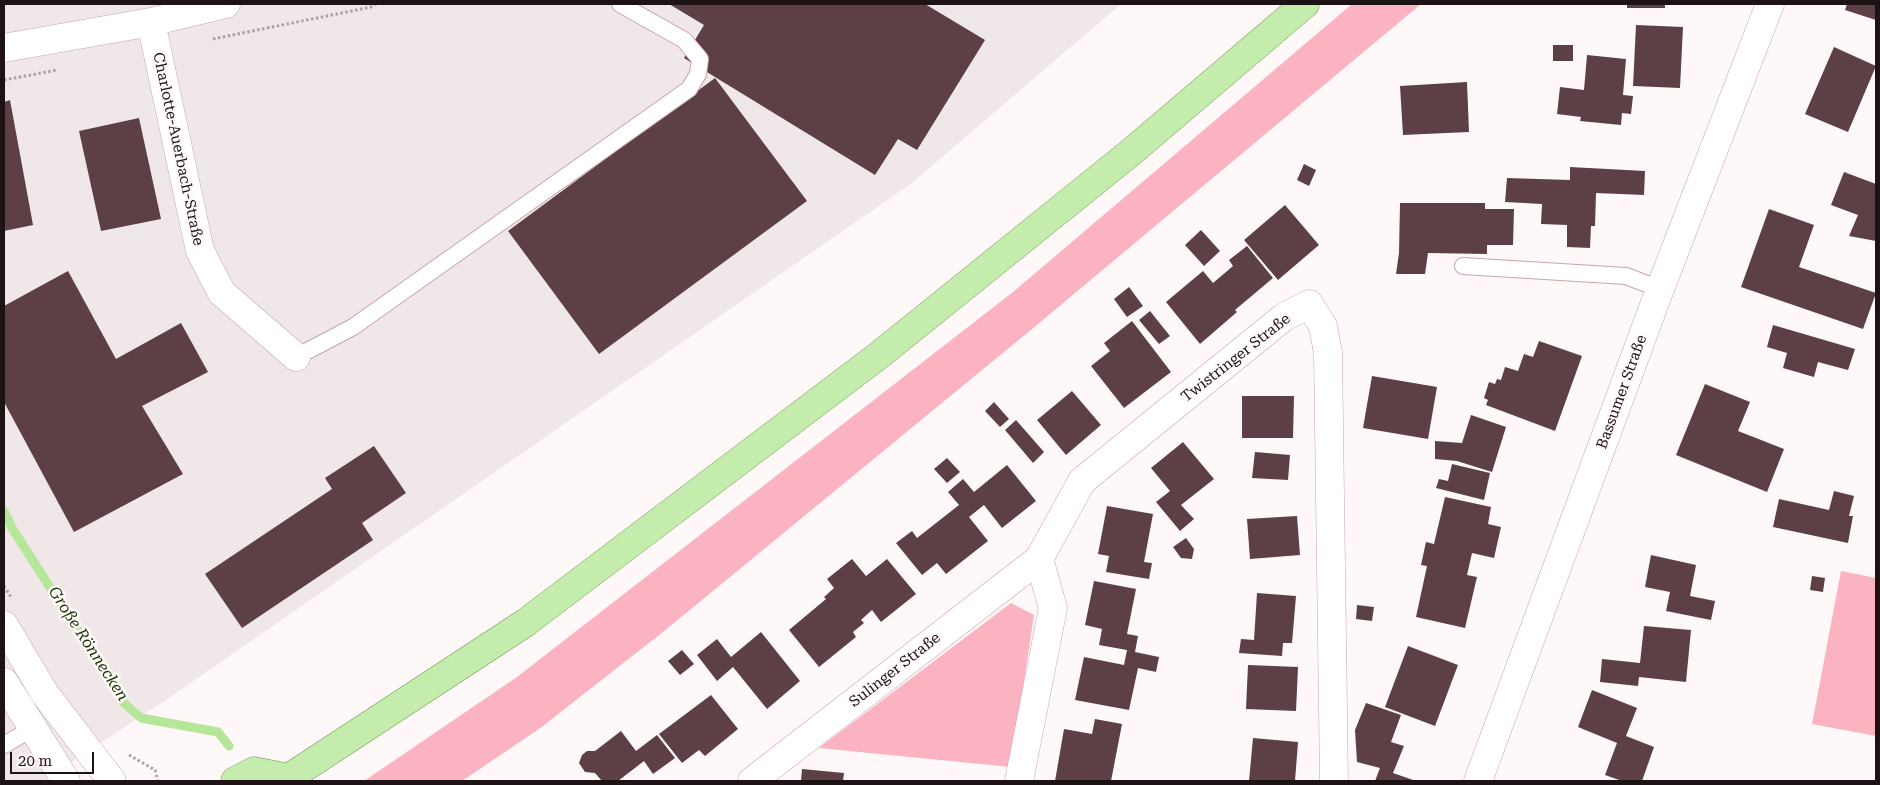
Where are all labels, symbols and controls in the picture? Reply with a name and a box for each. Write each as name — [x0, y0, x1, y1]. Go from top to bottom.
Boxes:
street label: Charlotte-Auerbach-Straße — [149, 51, 207, 247]
street label: Twistringer Straße — [1178, 310, 1294, 406]
street label: Bassumer Straße — [1593, 333, 1651, 451]
water label: Große Rönnecken — [44, 583, 132, 705]
street label: Sulinger Straße — [846, 629, 944, 711]
scale bar — [12, 742, 96, 774]
text: 20 m — [18, 752, 52, 770]

